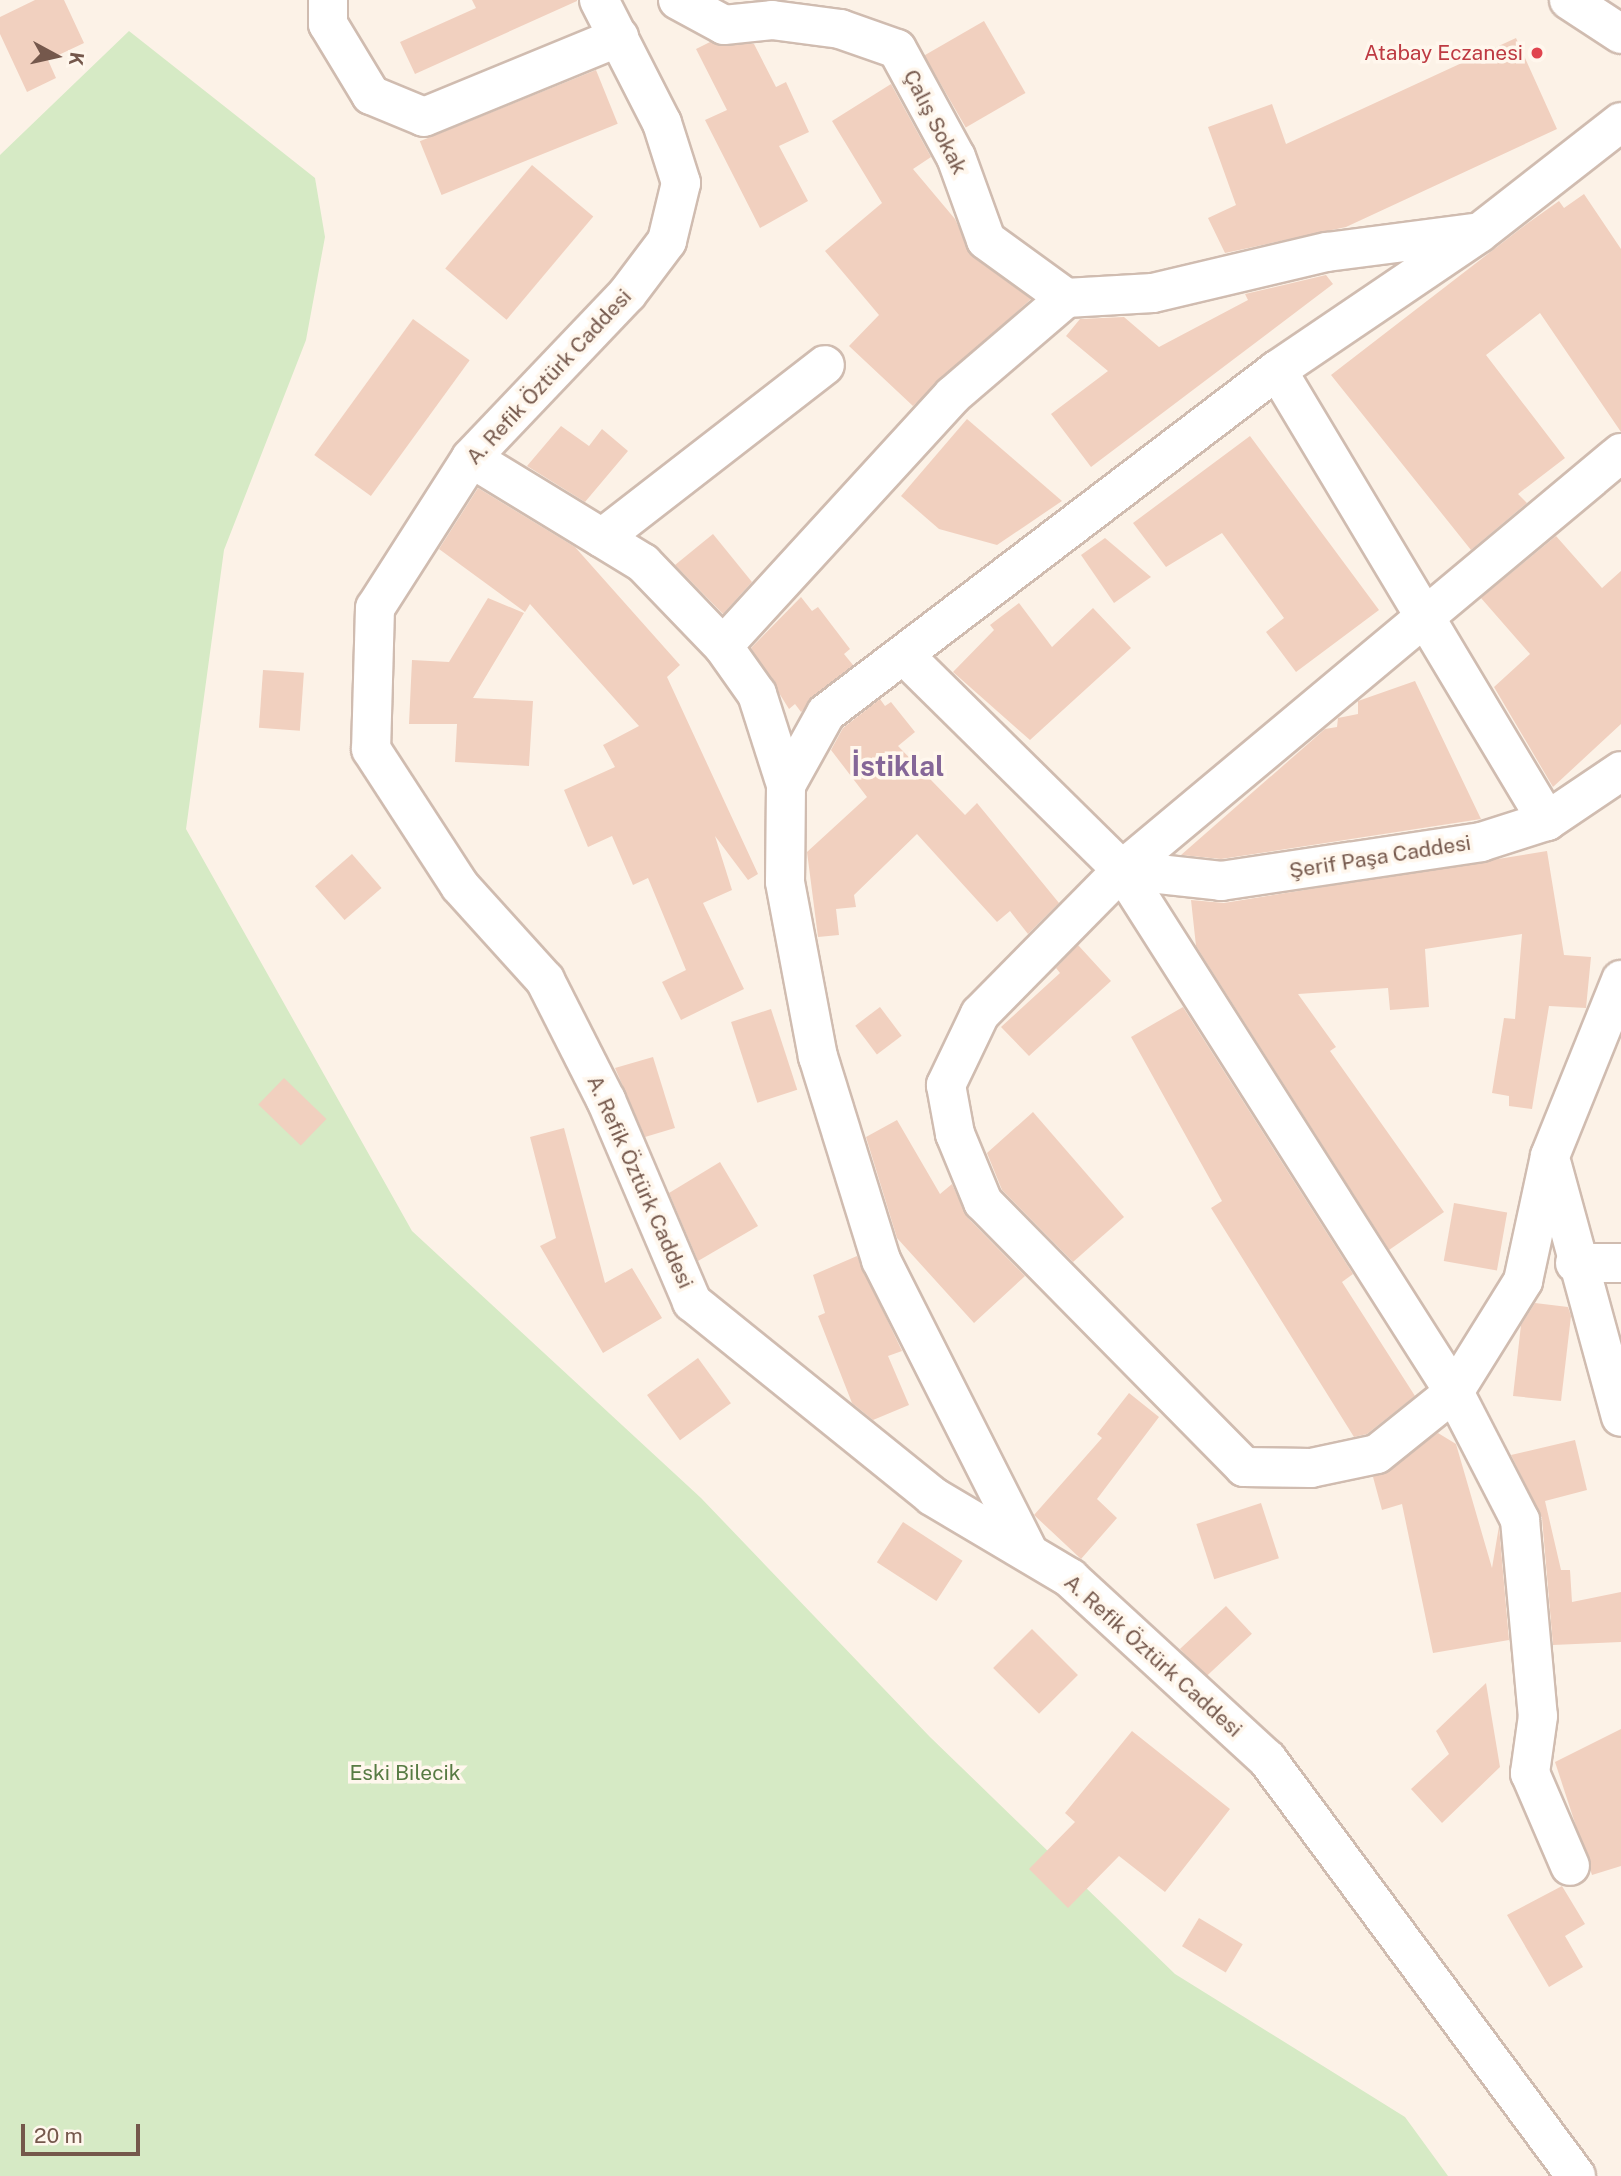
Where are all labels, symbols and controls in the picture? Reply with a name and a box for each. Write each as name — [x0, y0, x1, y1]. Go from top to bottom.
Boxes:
north arrow — [21, 21, 91, 91]
place label: Atabay Eczanesi — [1364, 40, 1523, 66]
marker: Atabay Eczanesi — [1529, 45, 1545, 61]
text: K — [65, 51, 89, 67]
street label: Çalış Sokak — [898, 66, 972, 178]
street label: A. Refik Öztürk Caddesi — [461, 284, 637, 470]
district label: İstiklal — [852, 749, 944, 783]
street label: Şerif Paşa Caddesi — [1287, 830, 1473, 884]
street label: A. Refik Öztürk Caddesi — [582, 1072, 698, 1292]
street label: A. Refik Öztürk Caddesi — [1059, 1570, 1247, 1742]
park label: Eski Bilecik — [349, 1760, 461, 1786]
scale bar — [24, 2110, 144, 2154]
text: 20 m — [34, 2123, 83, 2148]

